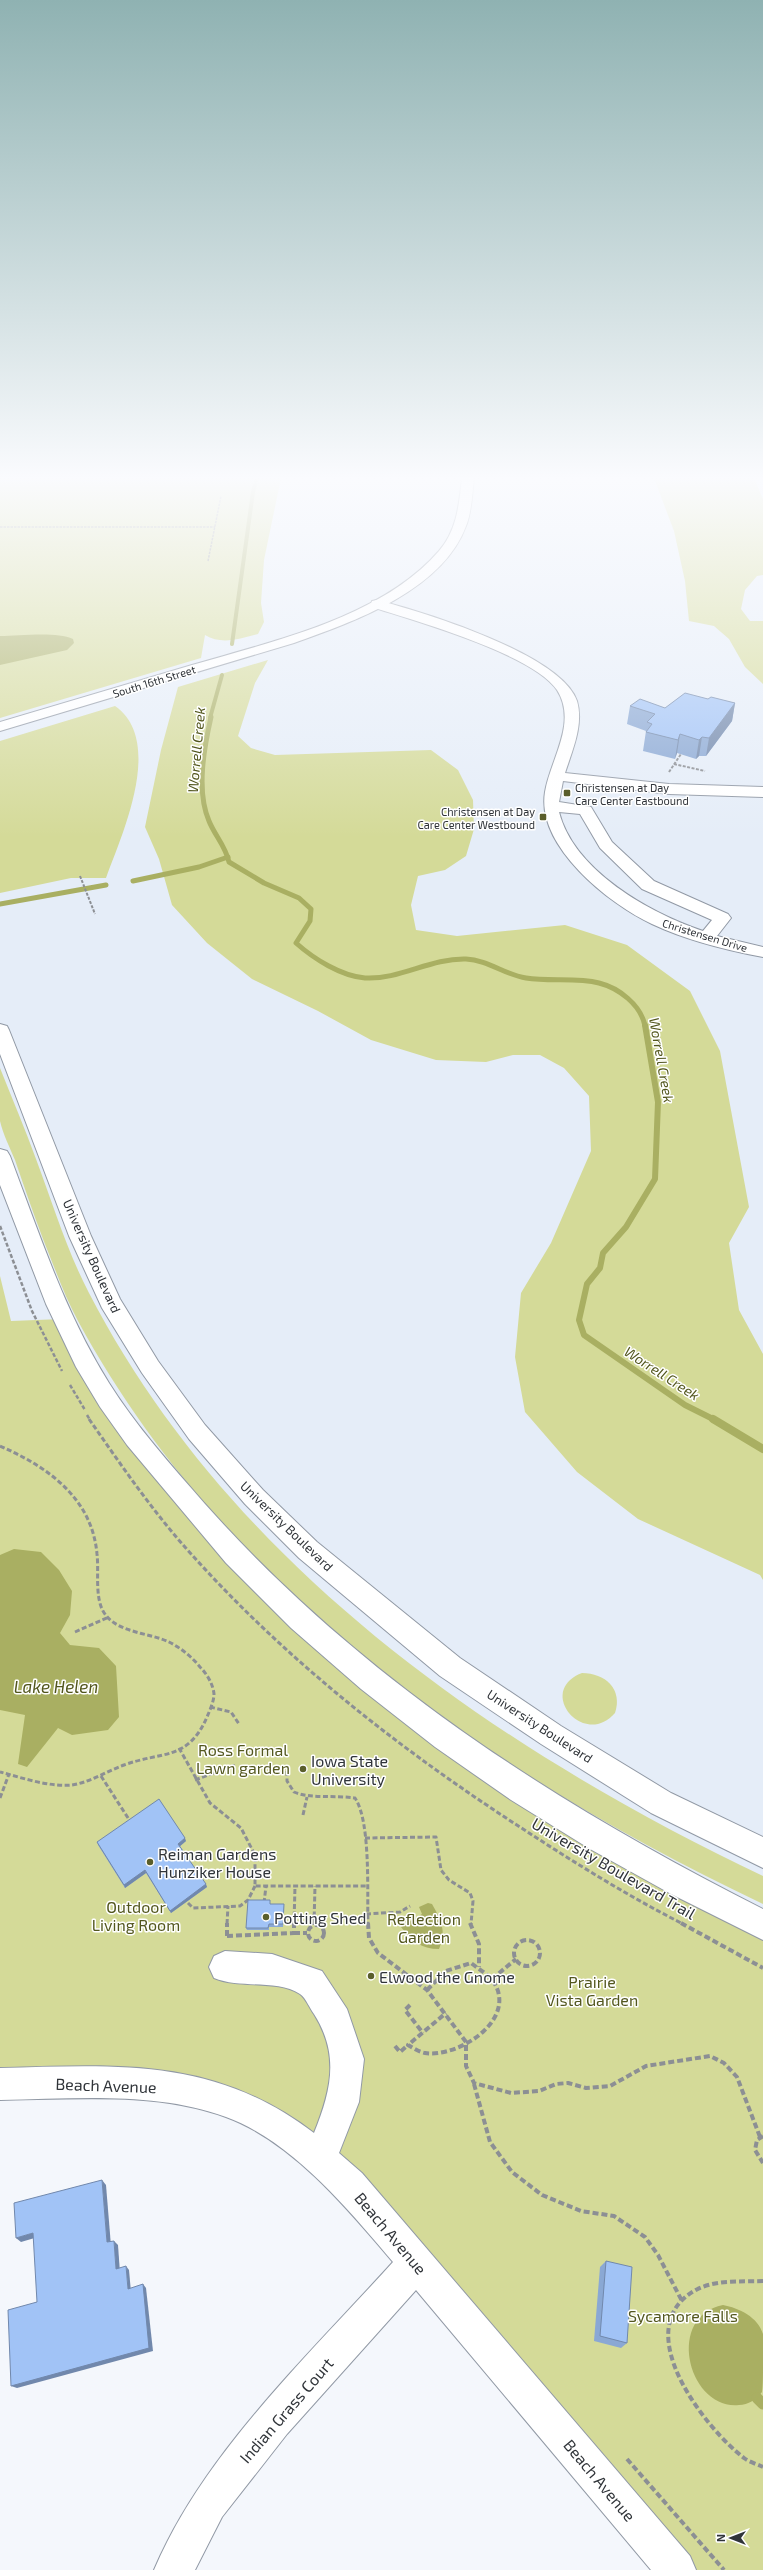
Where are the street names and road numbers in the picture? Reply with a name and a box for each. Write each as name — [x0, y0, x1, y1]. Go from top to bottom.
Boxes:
street label: South 16th Street — [111, 662, 197, 700]
street label: Christensen Drive — [661, 916, 749, 954]
street label: University Boulevard — [60, 1197, 124, 1315]
street label: University Boulevard — [237, 1478, 337, 1574]
street label: University Boulevard — [484, 1686, 596, 1766]
street label: University Boulevard Trail — [529, 1813, 700, 1923]
street label: Beach Avenue — [55, 2074, 157, 2096]
street label: Beach Avenue — [351, 2188, 431, 2278]
street label: Indian Grass Court — [235, 2354, 337, 2466]
street label: Beach Avenue — [560, 2435, 640, 2525]

